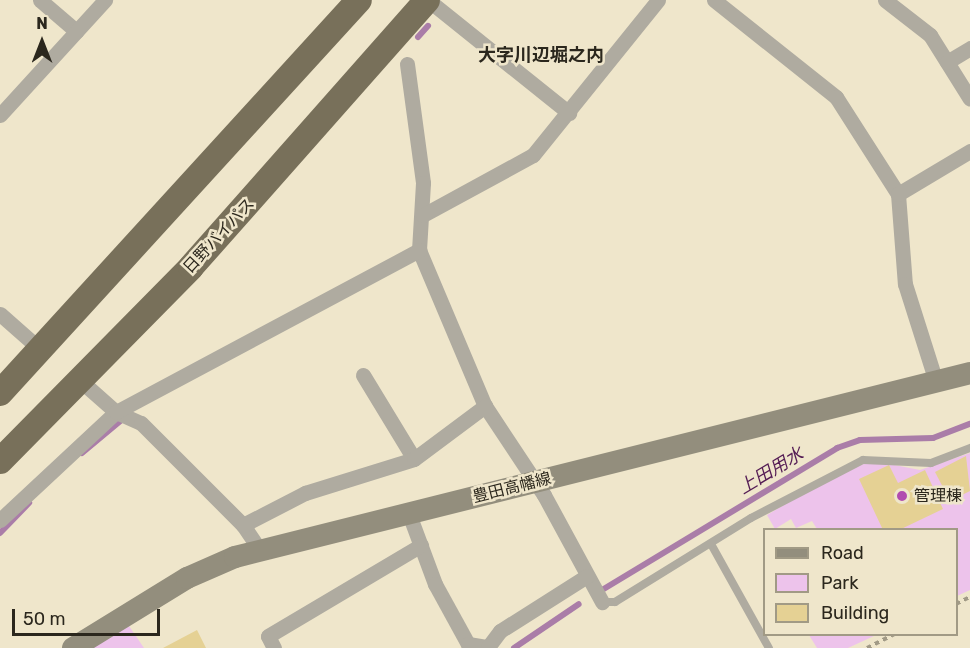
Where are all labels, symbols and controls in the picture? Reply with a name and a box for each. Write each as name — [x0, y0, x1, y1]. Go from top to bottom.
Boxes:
north arrow — [12, 12, 72, 72]
text: N — [36, 14, 48, 33]
district label: 大字川辺堀之内 — [478, 44, 604, 66]
street label: 日野バイパス — [179, 194, 259, 278]
water label: 上田用水 — [735, 443, 807, 499]
street label: 豊田高幡線 — [471, 469, 553, 507]
place label: 管理棟 — [914, 486, 962, 506]
marker: 管理棟 — [895, 489, 909, 503]
legend — [763, 528, 958, 636]
text: Road — [821, 542, 864, 564]
text: Park — [821, 572, 858, 594]
scale bar — [15, 597, 164, 635]
text: Building — [821, 602, 889, 624]
text: 50 m — [23, 608, 66, 630]

